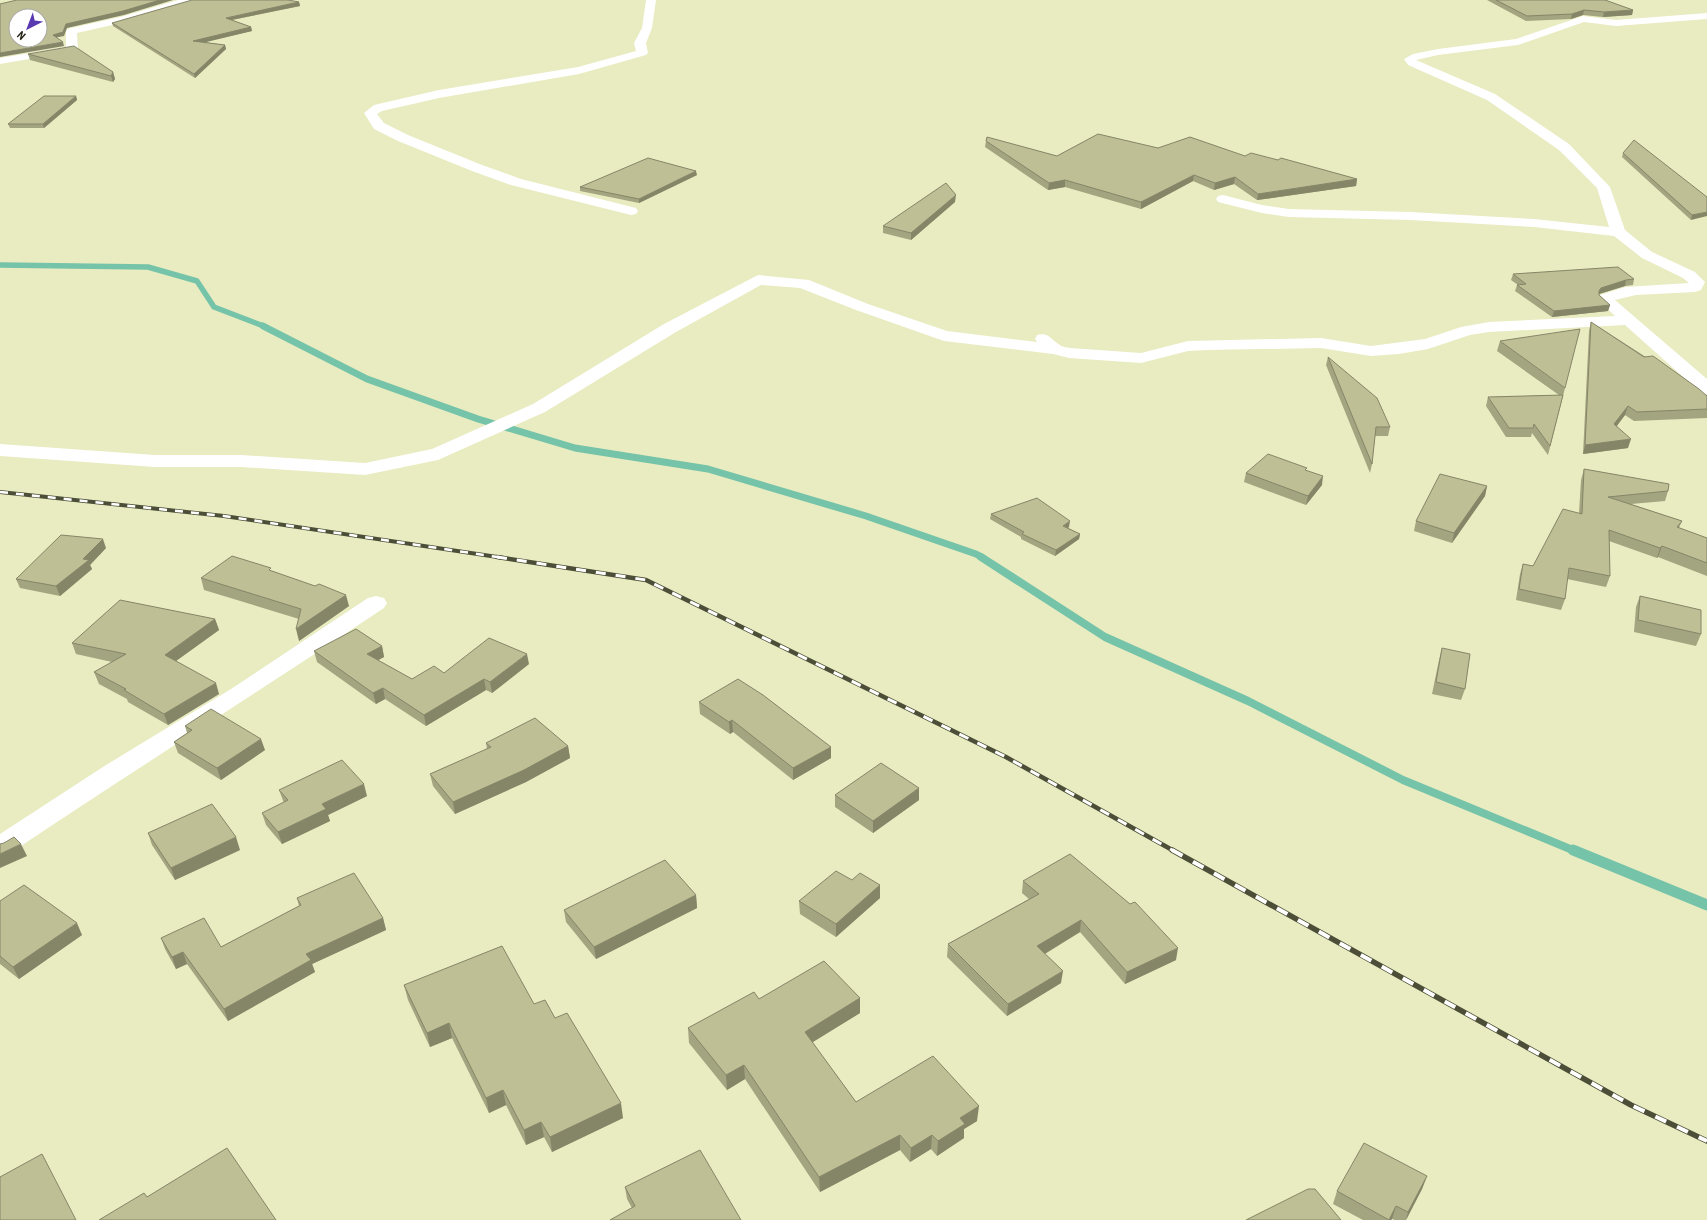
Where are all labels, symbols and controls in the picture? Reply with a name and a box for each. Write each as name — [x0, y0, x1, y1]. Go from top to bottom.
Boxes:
north arrow — [8, 8, 48, 48]
text: N — [15, 28, 29, 42]

